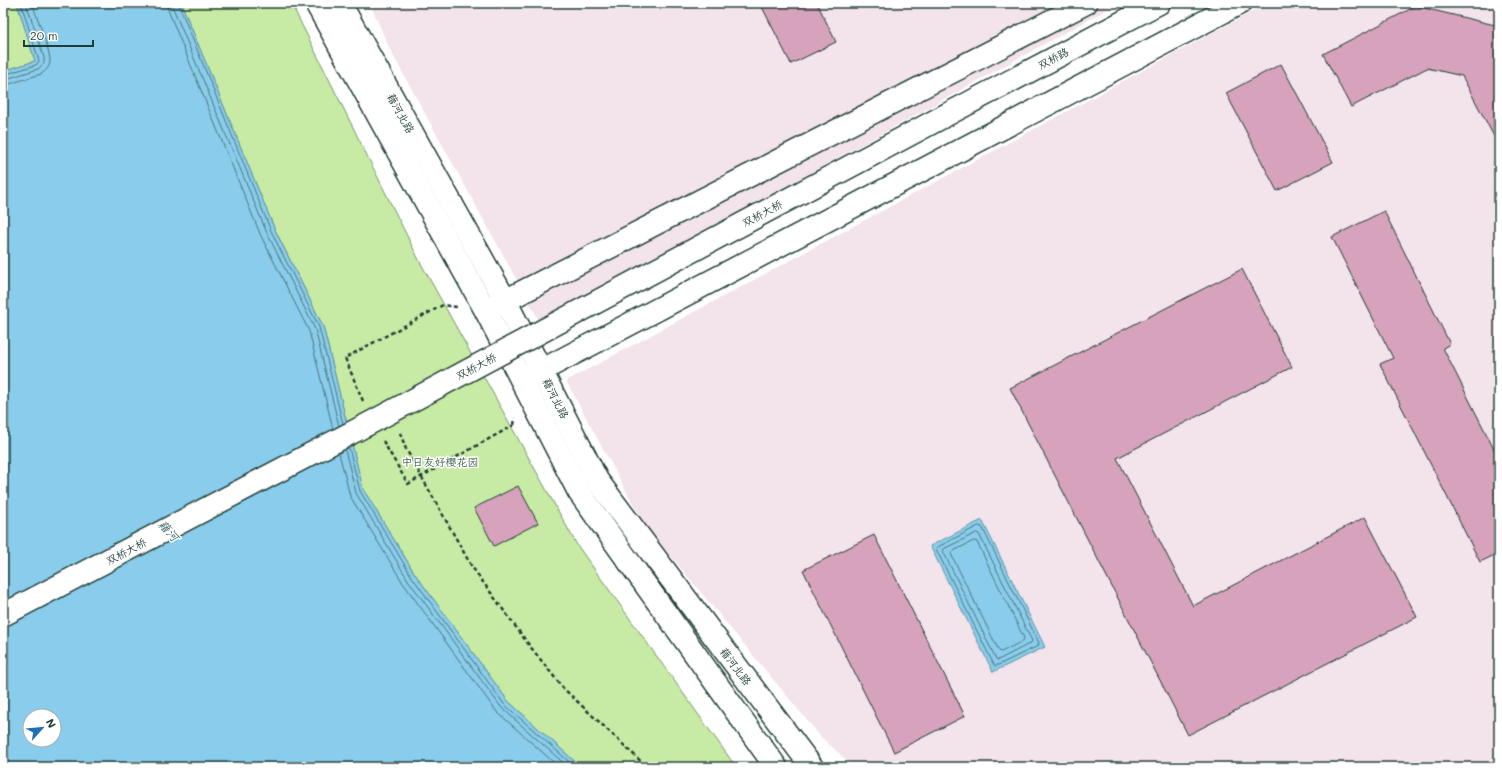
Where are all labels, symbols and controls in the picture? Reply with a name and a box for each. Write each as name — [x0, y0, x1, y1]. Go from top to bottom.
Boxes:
scale bar — [24, 22, 93, 48]
text: 20 m — [30, 27, 58, 43]
street label: 双桥路 — [1035, 44, 1071, 72]
street label: 藉河北路 — [384, 90, 418, 136]
street label: 双桥大桥 — [739, 196, 785, 230]
street label: 双桥大桥 — [453, 349, 499, 383]
street label: 藉河北路 — [539, 375, 573, 421]
park label: 中日友好樱花园 — [402, 454, 479, 469]
water label: 藉河 — [155, 516, 184, 546]
street label: 双桥大桥 — [103, 534, 149, 568]
street label: 藉河北路 — [717, 644, 755, 688]
north arrow — [22, 708, 62, 748]
text: N — [43, 716, 60, 730]

